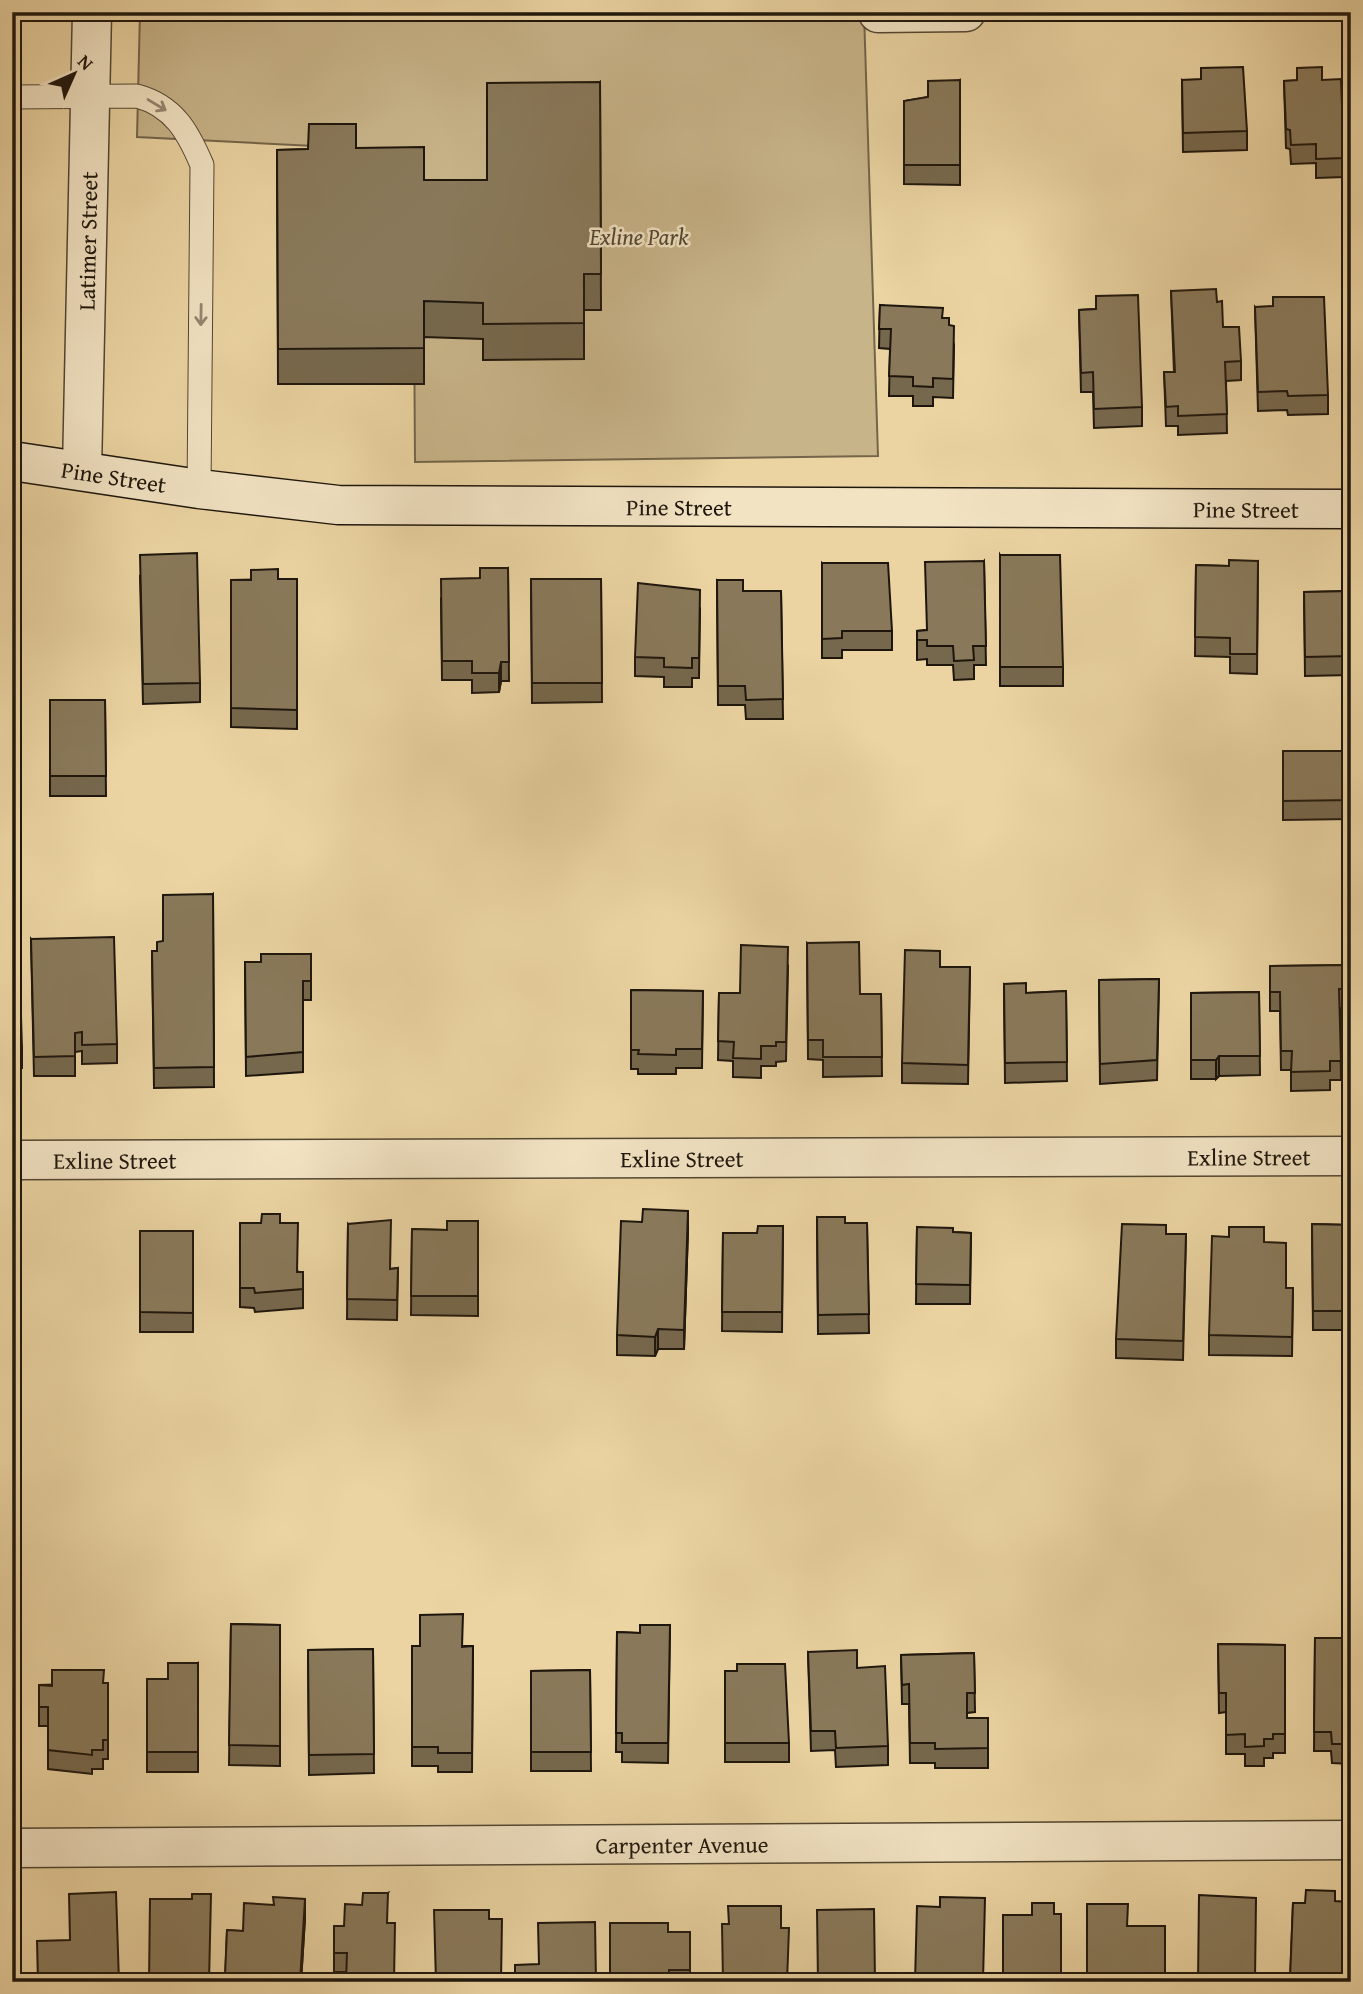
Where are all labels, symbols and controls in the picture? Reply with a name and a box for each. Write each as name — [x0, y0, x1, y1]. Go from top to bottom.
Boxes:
north arrow — [38, 38, 108, 108]
text: N — [72, 48, 101, 77]
one-way arrow — [147, 98, 167, 112]
street label: Latimer Street — [69, 171, 105, 311]
park label: Exline Park — [588, 220, 689, 253]
one-way arrow — [194, 303, 208, 326]
street label: Pine Street — [59, 452, 169, 500]
street label: Pine Street — [626, 490, 732, 523]
street label: Pine Street — [1193, 492, 1299, 525]
street label: Exline Street — [1187, 1140, 1311, 1173]
street label: Exline Street — [620, 1141, 744, 1175]
street label: Exline Street — [53, 1143, 177, 1176]
street label: Carpenter Avenue — [595, 1827, 769, 1861]

